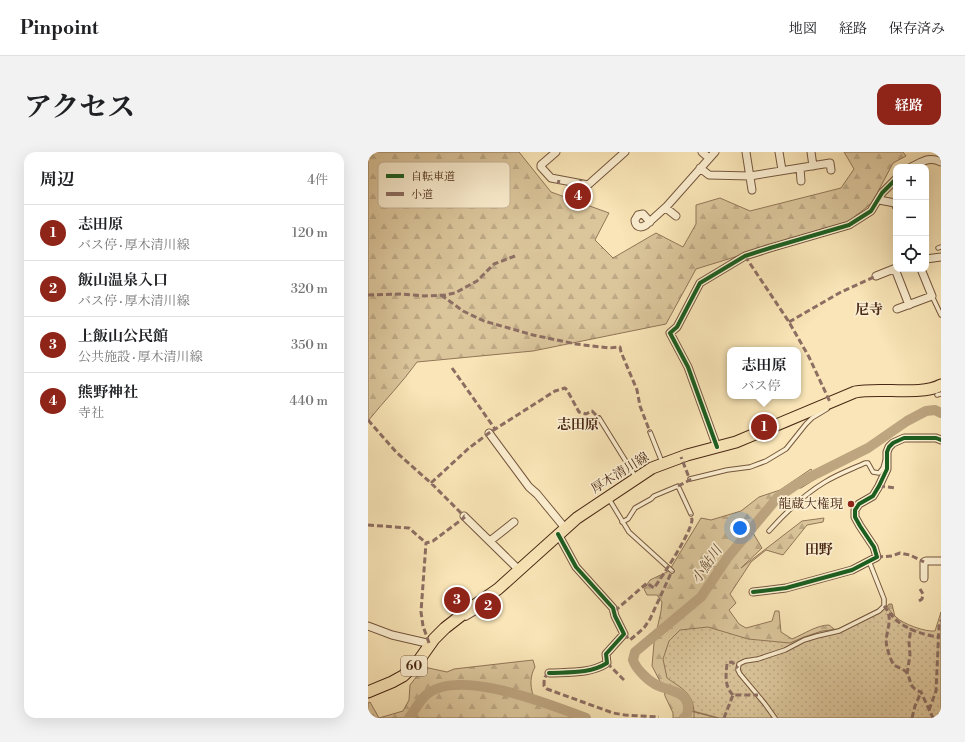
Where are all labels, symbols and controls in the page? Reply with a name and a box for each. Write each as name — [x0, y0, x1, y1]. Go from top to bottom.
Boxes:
text: Pinpoint — [20, 16, 99, 40]
text: 地図 — [789, 20, 817, 38]
text: 経路 — [839, 20, 867, 38]
text: 保存済み — [889, 20, 945, 38]
button: 経路 — [877, 84, 941, 125]
text: アクセス — [24, 90, 135, 125]
legend — [378, 162, 510, 208]
map controls — [893, 164, 929, 272]
button: + — [893, 164, 929, 200]
text: 周辺 — [40, 169, 74, 191]
text: 自転車道 — [411, 170, 455, 184]
text: 4件 — [307, 172, 328, 188]
pin: 4 — [565, 181, 591, 211]
text: 小道 — [411, 188, 433, 202]
button: − — [893, 200, 929, 236]
text: 志田原 — [78, 215, 123, 234]
text: 1 — [50, 225, 56, 241]
text: 120 m — [292, 225, 328, 241]
button: locate — [893, 236, 929, 272]
text: バス停 · 厚木清川線 — [78, 237, 190, 253]
text: 飯山温泉入口 — [78, 271, 168, 290]
text: 2 — [49, 281, 57, 297]
text: 320 m — [291, 281, 328, 297]
text: バス停 · 厚木清川線 — [78, 293, 190, 309]
district label: 尼寺 — [855, 301, 883, 319]
text: 上飯山公民館 — [78, 327, 168, 346]
text: 3 — [49, 337, 57, 353]
text: 350 m — [291, 337, 328, 353]
popup — [727, 347, 801, 399]
text: 公共施設 · 厚木清川線 — [78, 349, 203, 365]
text: 志田原 — [741, 356, 787, 375]
text: バス停 — [741, 378, 781, 394]
text: 熊野神社 — [78, 383, 138, 402]
text: 4 — [49, 393, 57, 409]
text: 440 m — [290, 393, 328, 409]
text: 寺社 — [78, 405, 104, 421]
pin: 1 — [751, 412, 777, 442]
district label: 志田原 — [557, 416, 599, 434]
street label: 厚木清川線 — [588, 449, 652, 497]
place label: 龍蔵大権現 — [778, 496, 843, 512]
marker: 龍蔵大権現 — [846, 499, 856, 509]
your location — [730, 518, 750, 538]
water label: 小鮎川 — [688, 541, 728, 587]
district label: 田野 — [805, 541, 833, 559]
pin: 3 — [444, 585, 470, 615]
pin: 2 — [475, 591, 501, 621]
road number: 60 — [401, 656, 427, 676]

